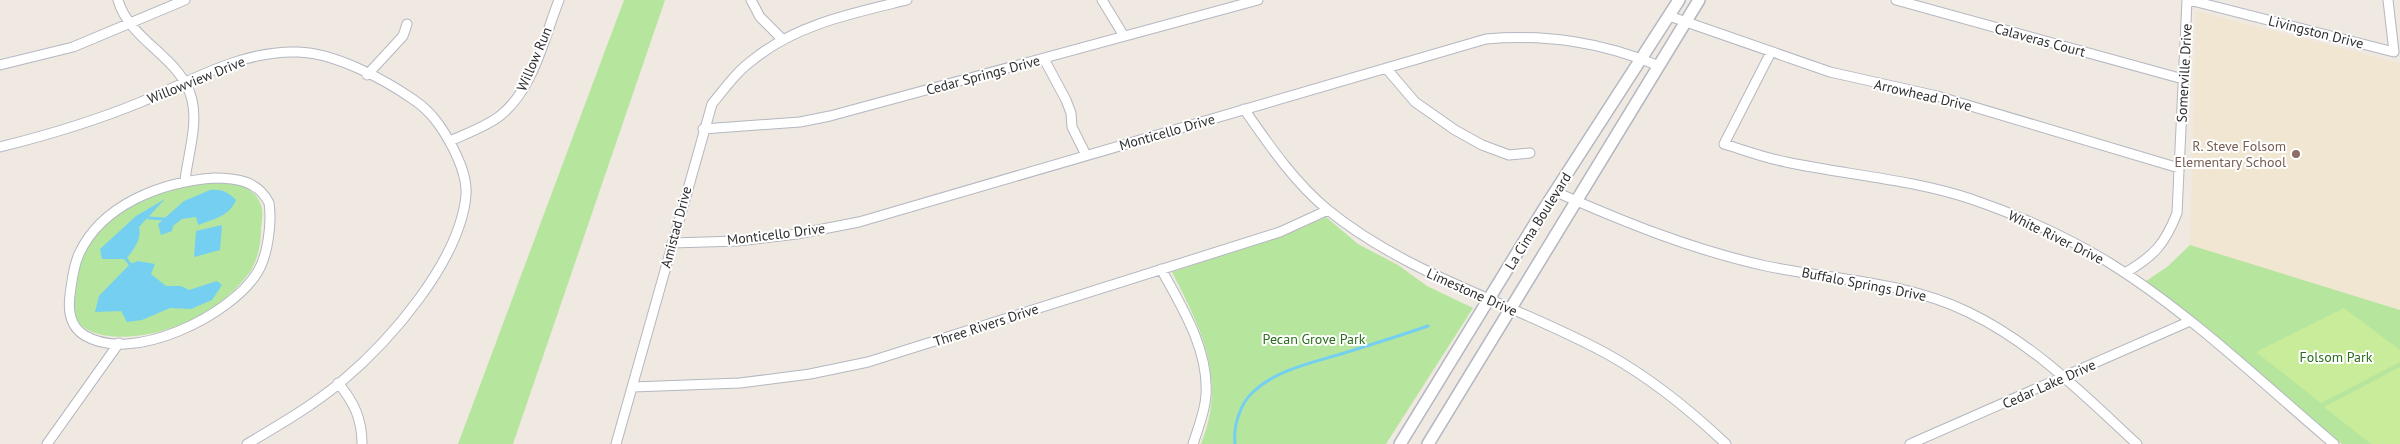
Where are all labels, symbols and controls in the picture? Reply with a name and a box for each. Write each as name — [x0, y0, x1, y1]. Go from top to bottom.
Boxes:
street label: Livingston Drive — [2267, 11, 2365, 53]
street label: Calaveras Court — [1993, 19, 2088, 61]
street label: Somerville Drive — [2172, 23, 2196, 123]
street label: Willow Run — [512, 24, 556, 94]
street label: Cedar Springs Drive — [924, 51, 1042, 99]
street label: Willowview Drive — [145, 52, 247, 108]
street label: Arrowhead Drive — [1872, 75, 1974, 115]
street label: Monticello Drive — [1117, 110, 1217, 154]
place label: R. Steve Folsom Elementary School — [2174, 137, 2286, 171]
marker: R. Steve Folsom Elementary School — [2290, 148, 2302, 160]
street label: La Cima Boulevard — [1501, 169, 1575, 273]
street label: Amistad Drive — [656, 184, 696, 270]
street label: White River Drive — [2005, 206, 2107, 268]
street label: Monticello Drive — [726, 219, 826, 249]
street label: Buffalo Springs Drive — [1800, 263, 1928, 305]
street label: Limestone Drive — [1424, 264, 1520, 320]
street label: Three Rivers Drive — [931, 300, 1041, 350]
park label: Pecan Grove Park — [1263, 330, 1366, 348]
park label: Folsom Park — [2299, 348, 2373, 366]
street label: Cedar Lake Drive — [2000, 355, 2098, 413]

